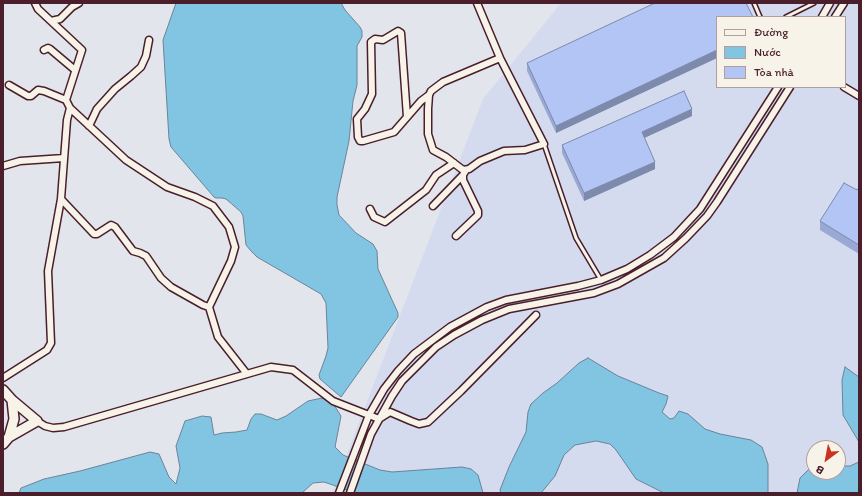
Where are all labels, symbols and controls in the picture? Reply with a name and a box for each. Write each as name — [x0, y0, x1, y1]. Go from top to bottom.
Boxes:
legend — [716, 16, 846, 88]
text: Đường — [754, 25, 788, 39]
text: Nước — [754, 45, 781, 59]
text: Tòa nhà — [754, 65, 794, 79]
north arrow — [806, 440, 846, 480]
text: B — [813, 462, 826, 477]

